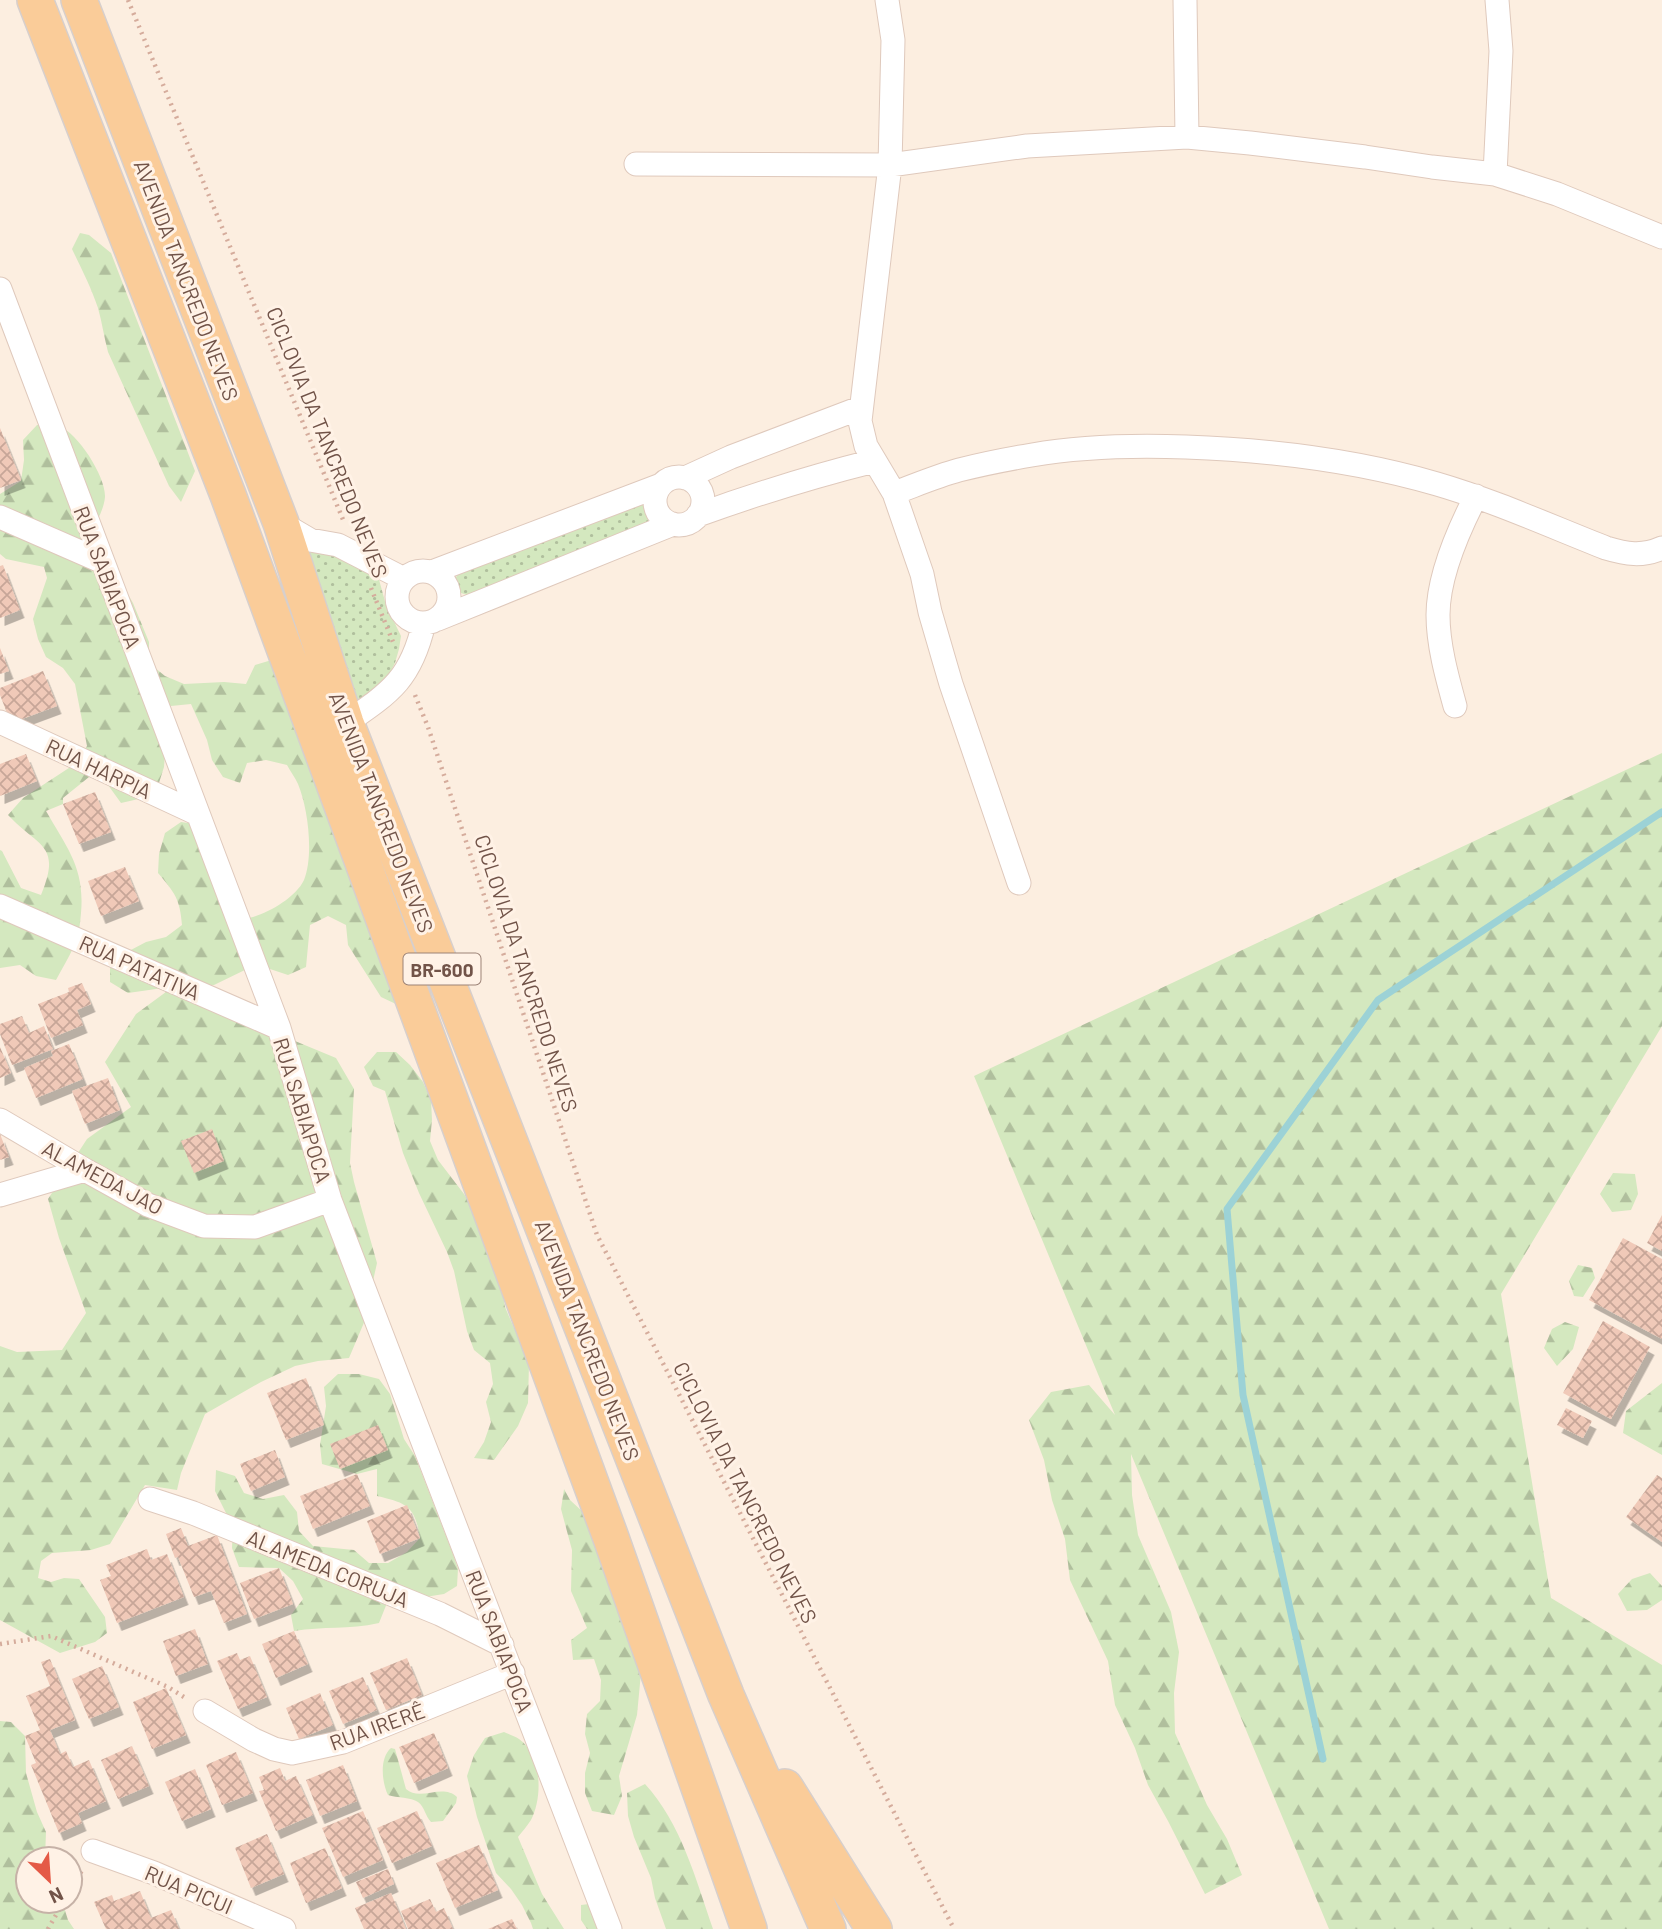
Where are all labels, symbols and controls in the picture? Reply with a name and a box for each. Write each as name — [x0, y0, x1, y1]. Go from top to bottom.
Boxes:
street label: AVENIDA TANCREDO NEVES — [130, 156, 244, 404]
street label: CICLOVIA DA TANCREDO NEVES — [262, 303, 394, 581]
street label: RUA SABIAPOCA — [69, 502, 147, 652]
street label: AVENIDA TANCREDO NEVES — [325, 688, 439, 936]
street label: RUA HARPIA — [42, 733, 156, 803]
street label: CICLOVIA DA TANCREDO NEVES — [470, 831, 584, 1115]
street label: RUA PATATIVA — [76, 929, 204, 1005]
road number: BR-600 — [404, 953, 480, 984]
street label: RUA SABIAPOCA — [269, 1034, 337, 1186]
street label: ALAMEDA JAO — [38, 1135, 168, 1219]
street label: AVENIDA TANCREDO NEVES — [531, 1216, 645, 1464]
street label: CICLOVIA DA TANCREDO NEVES — [669, 1357, 823, 1627]
street label: ALAMEDA CORUJA — [243, 1524, 413, 1612]
street label: RUA SABIAPOCA — [461, 1566, 539, 1716]
street label: RUA IRERÊ — [326, 1697, 428, 1755]
north arrow — [14, 1845, 84, 1915]
street label: RUA PICUI — [141, 1859, 237, 1919]
text: N — [46, 1883, 67, 1909]

